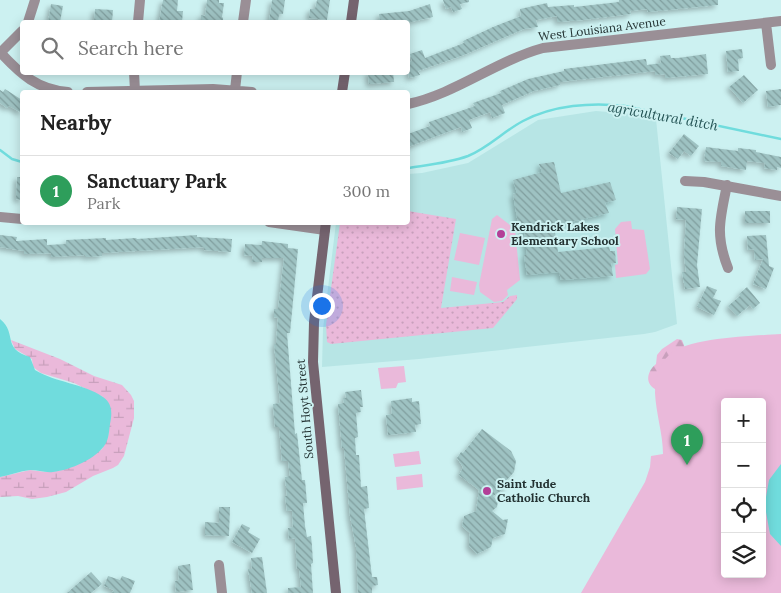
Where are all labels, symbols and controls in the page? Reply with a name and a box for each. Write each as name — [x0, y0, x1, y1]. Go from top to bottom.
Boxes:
street label: West Louisiana Avenue — [537, 13, 667, 44]
search box — [20, 20, 410, 75]
icon: search — [38, 34, 66, 62]
text: Search here — [78, 36, 184, 60]
water label: agricultural ditch — [606, 97, 720, 135]
text: Nearby — [40, 109, 111, 136]
text: Sanctuary Park — [87, 169, 227, 193]
text: 1 — [53, 181, 59, 201]
text: 300 m — [343, 181, 390, 201]
text: Park — [87, 193, 120, 213]
place label: Kendrick Lakes Elementary School — [511, 219, 619, 248]
marker: Kendrick Lakes Elementary School — [495, 228, 507, 240]
your location — [309, 293, 335, 319]
street label: South Hoyt Street — [293, 358, 316, 460]
map controls — [721, 398, 766, 578]
button: + — [721, 398, 766, 443]
pin: 1 — [671, 424, 703, 465]
button: − — [721, 443, 766, 488]
place label: Saint Jude Catholic Church — [497, 476, 591, 505]
marker: Saint Jude Catholic Church — [481, 485, 493, 497]
button: locate — [721, 488, 766, 533]
button: layers — [721, 533, 766, 578]

